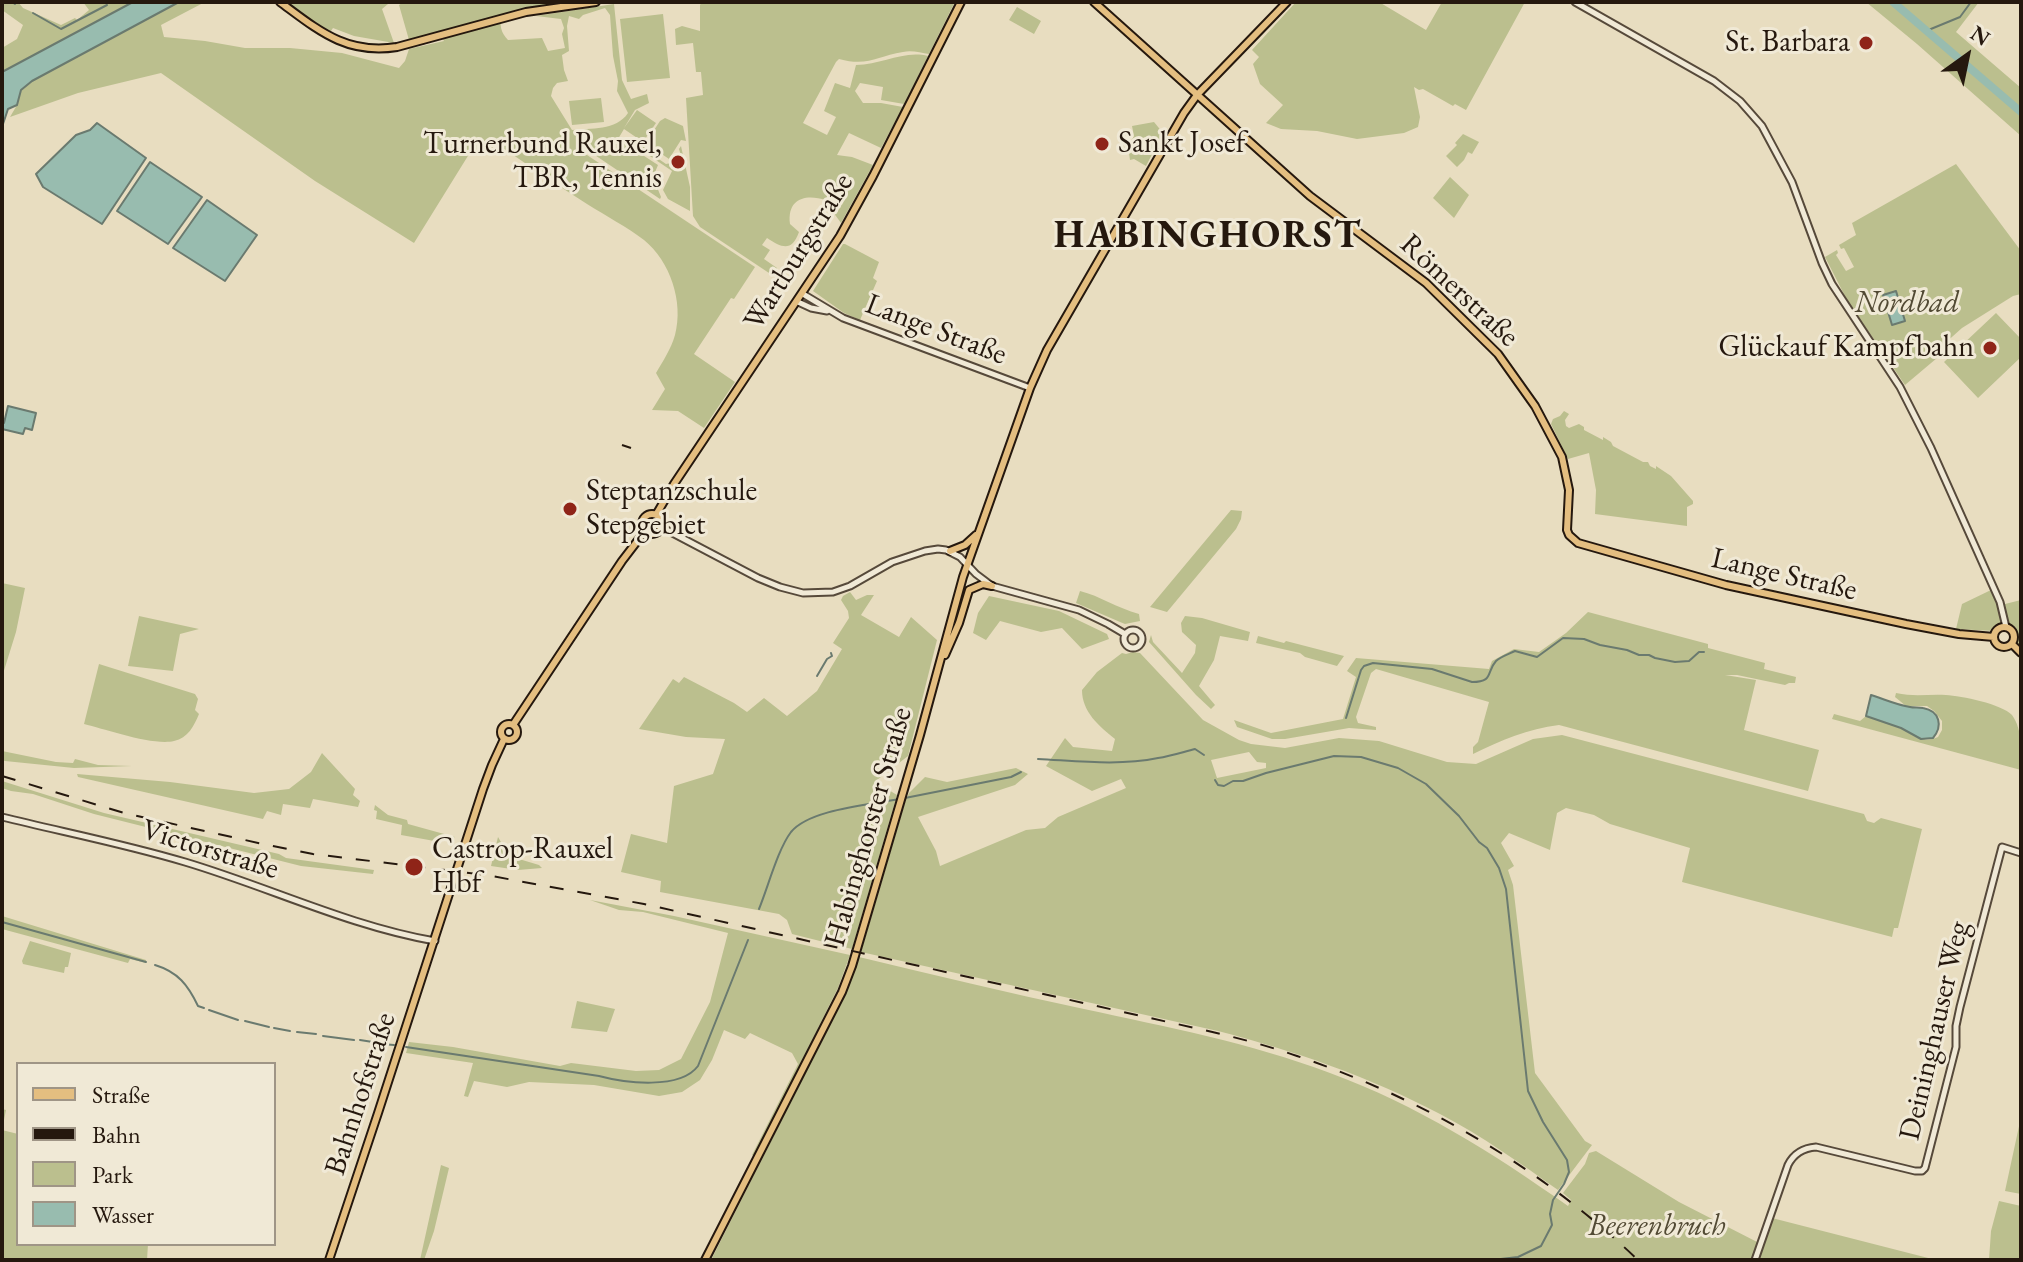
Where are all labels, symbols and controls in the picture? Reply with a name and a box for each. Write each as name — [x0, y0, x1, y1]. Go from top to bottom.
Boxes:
north arrow — [1927, 16, 2007, 96]
text: N — [1965, 18, 1996, 52]
place label: St. Barbara — [1725, 25, 1850, 61]
marker: St. Barbara — [1857, 34, 1875, 52]
place label: Sankt Josef — [1118, 126, 1245, 162]
place label: Turnerbund Rauxel, TBR, Tennis — [423, 127, 662, 198]
marker: Sankt Josef — [1093, 135, 1111, 153]
marker: Turnerbund Rauxel, TBR, Tennis — [669, 153, 687, 171]
street label: Wartburgstraße — [737, 167, 861, 337]
district label: HABINGHORST — [1054, 214, 1362, 260]
street label: Römerstraße — [1392, 227, 1526, 355]
park label: Nordbad — [1855, 286, 1959, 322]
street label: Lange Straße — [860, 287, 1012, 373]
place label: Glückauf Kampfbahn — [1718, 330, 1974, 366]
marker: Glückauf Kampfbahn — [1981, 339, 1999, 357]
place label: Steptanzschule Stepgebiet — [586, 474, 757, 544]
marker: Steptanzschule Stepgebiet — [561, 500, 579, 518]
street label: Lange Straße — [1708, 541, 1860, 609]
street label: Habinghorster Straße — [818, 703, 920, 951]
street label: Victorstraße — [137, 812, 283, 888]
place label: Castrop-Rauxel Hbf — [432, 832, 613, 902]
marker: Castrop-Rauxel Hbf — [403, 856, 425, 878]
street label: Deininghauser Weg — [1892, 918, 1978, 1144]
street label: Bahnhofstraße — [318, 1008, 404, 1180]
legend — [16, 1062, 276, 1246]
text: Straße — [92, 1079, 150, 1110]
text: Bahn — [92, 1119, 141, 1150]
text: Park — [92, 1159, 133, 1190]
text: Wasser — [92, 1199, 154, 1230]
park label: Beerenbruch — [1588, 1209, 1726, 1245]

